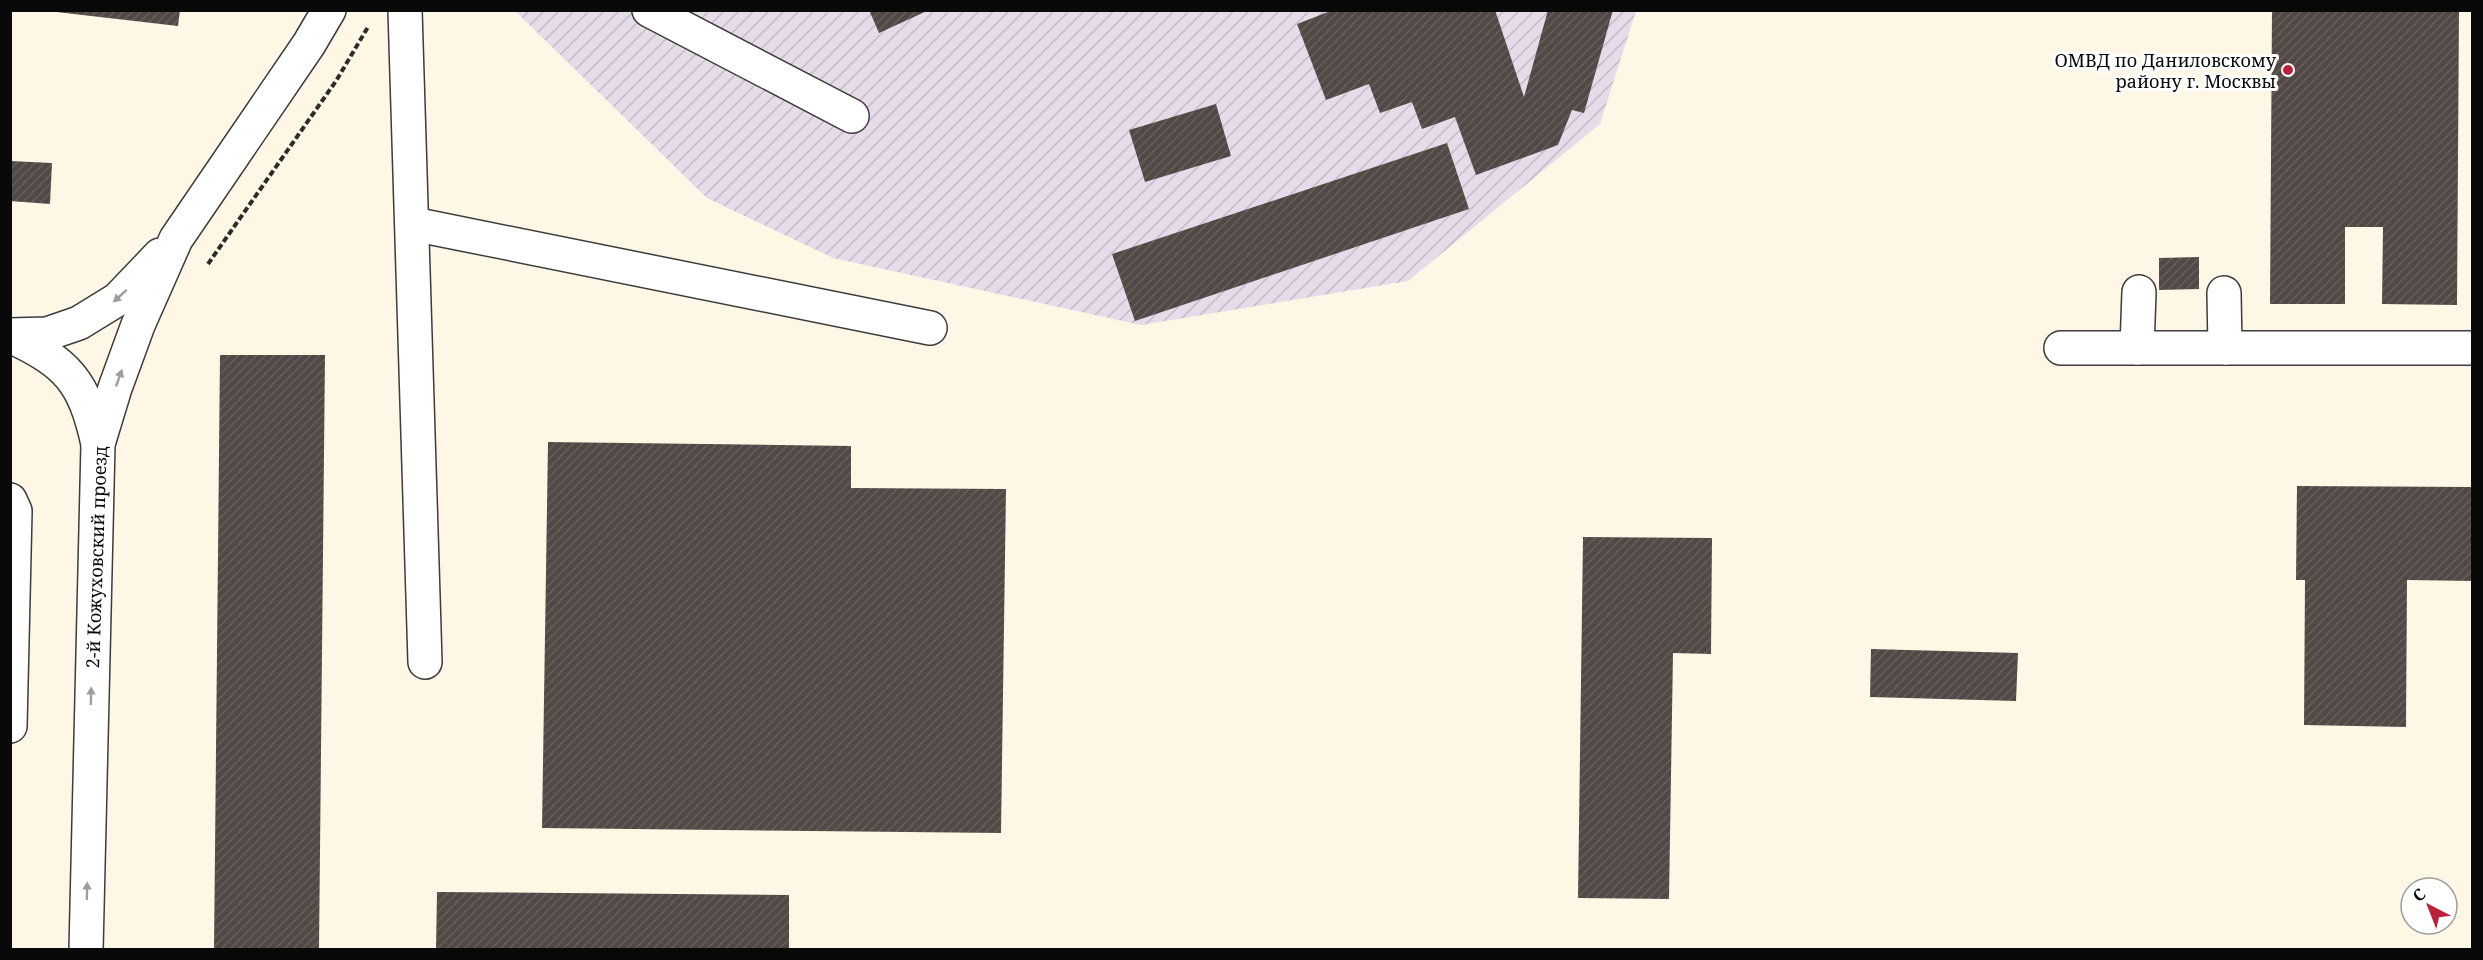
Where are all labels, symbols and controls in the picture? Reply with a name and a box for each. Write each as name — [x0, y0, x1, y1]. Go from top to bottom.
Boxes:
place label: ОМВД по Даниловскому району г. Москвы — [2054, 48, 2277, 93]
marker: ОМВД по Даниловскому району г. Москвы — [2281, 63, 2295, 77]
one-way arrow — [113, 289, 128, 303]
one-way arrow — [114, 369, 124, 387]
street label: 2-й Кожуховский проезд — [80, 445, 112, 669]
one-way arrow — [86, 687, 96, 706]
north arrow — [2399, 876, 2459, 936]
one-way arrow — [82, 882, 92, 901]
text: С — [2408, 883, 2430, 907]

